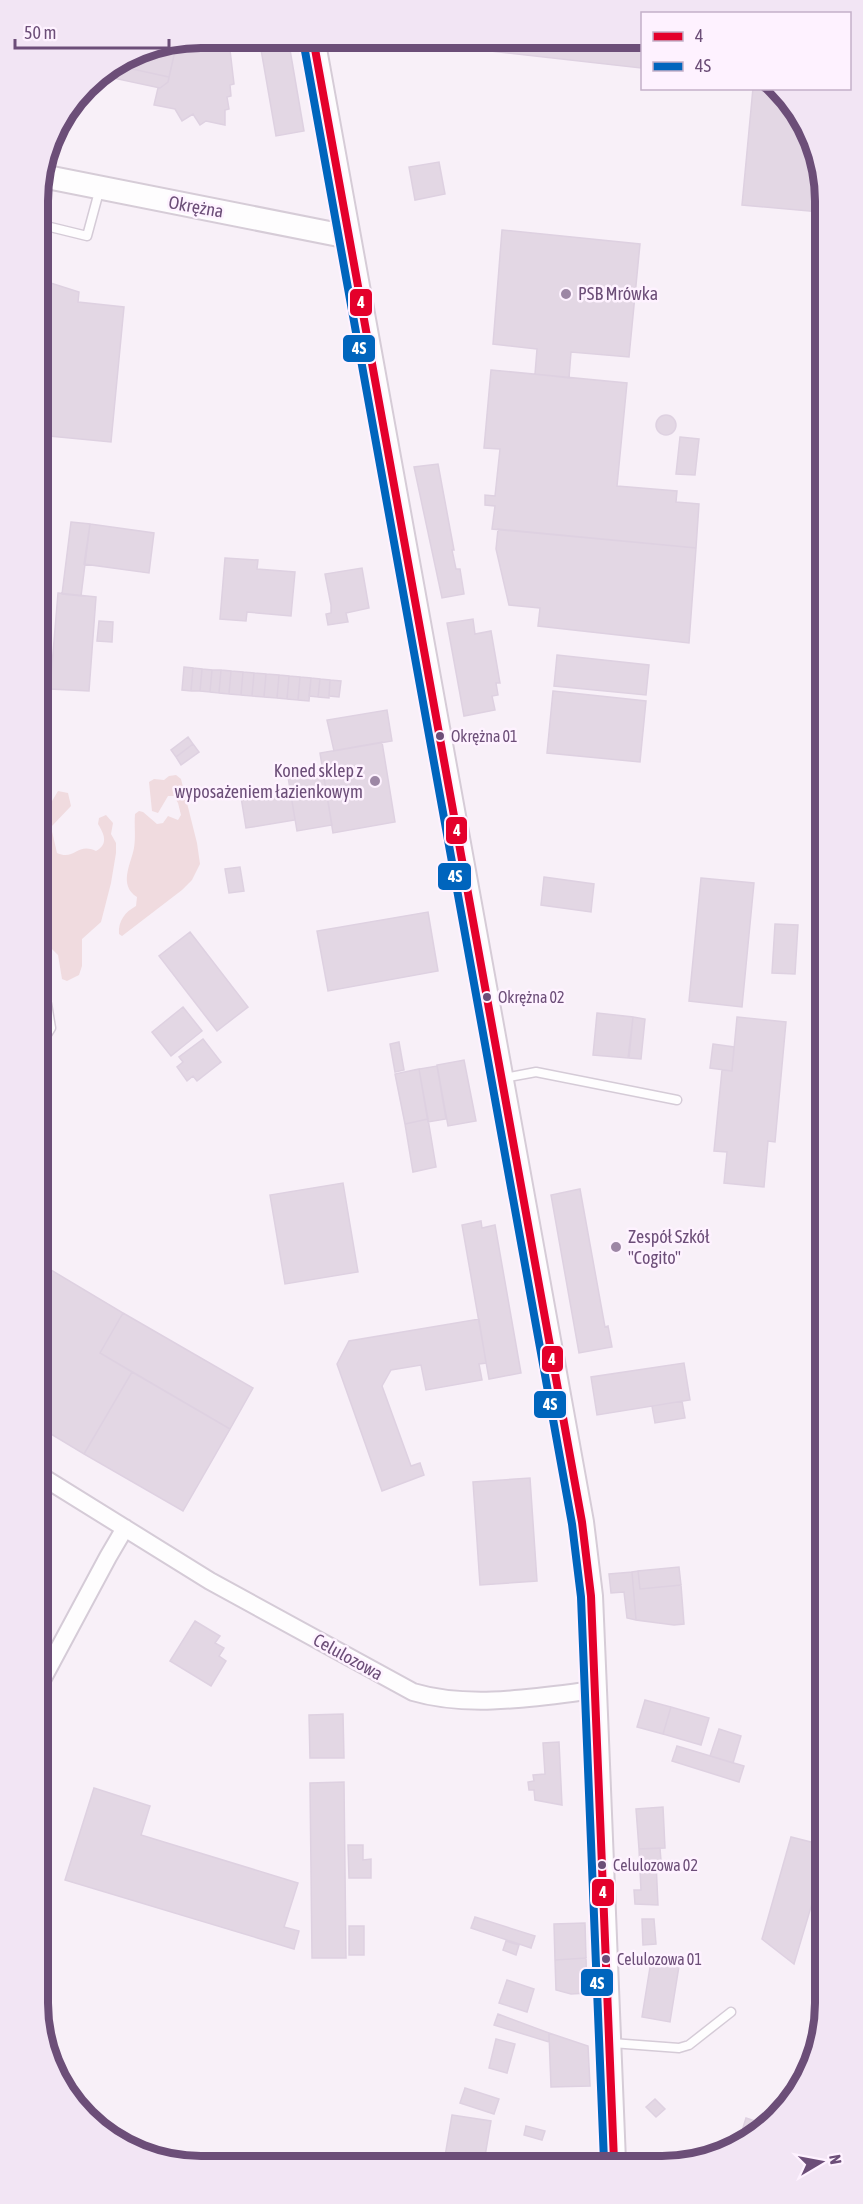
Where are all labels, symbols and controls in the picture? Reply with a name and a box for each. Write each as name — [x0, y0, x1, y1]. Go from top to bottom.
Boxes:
scale bar — [15, 12, 170, 50]
legend — [641, 12, 851, 90]
text: 50 m — [24, 22, 56, 43]
text: 4 — [695, 25, 703, 46]
text: 4S — [695, 55, 711, 76]
street label: Okrężna — [167, 191, 225, 222]
place label: PSB Mrówka — [578, 283, 658, 304]
marker: PSB Mrówka — [559, 287, 573, 301]
line badge: 4 — [349, 288, 373, 317]
text: 4 — [356, 293, 365, 311]
line badge: 4S — [342, 334, 376, 363]
text: 4S — [351, 339, 366, 357]
place label: Okrężna 01 — [451, 727, 518, 746]
marker: Okrężna 01 — [434, 730, 446, 742]
place label: Koned sklep z wyposażeniem łazienkowym — [175, 760, 364, 802]
marker: Koned sklep z wyposażeniem łazienkowym — [368, 774, 382, 788]
line badge: 4 — [445, 816, 468, 845]
text: 4 — [452, 821, 461, 839]
line badge: 4S — [437, 862, 472, 891]
text: 4S — [447, 867, 462, 885]
place label: Okrężna 02 — [498, 988, 565, 1007]
marker: Okrężna 02 — [481, 991, 493, 1003]
place label: Zespół Szkół "Cogito" — [628, 1226, 710, 1268]
marker: Zespół Szkół "Cogito" — [609, 1240, 623, 1254]
line badge: 4 — [541, 1345, 564, 1373]
text: 4 — [547, 1350, 556, 1368]
line badge: 4S — [533, 1390, 567, 1419]
text: 4S — [542, 1395, 557, 1413]
street label: Celulozowa — [310, 1629, 387, 1684]
place label: Celulozowa 02 — [613, 1856, 698, 1874]
marker: Celulozowa 02 — [596, 1859, 608, 1871]
line badge: 4 — [591, 1878, 615, 1907]
text: 4 — [598, 1883, 607, 1901]
place label: Celulozowa 01 — [617, 1950, 702, 1968]
marker: Celulozowa 01 — [600, 1953, 612, 1965]
line badge: 4S — [580, 1968, 614, 1997]
text: 4S — [589, 1974, 604, 1992]
north arrow — [791, 2132, 851, 2192]
text: N — [826, 2153, 845, 2166]

